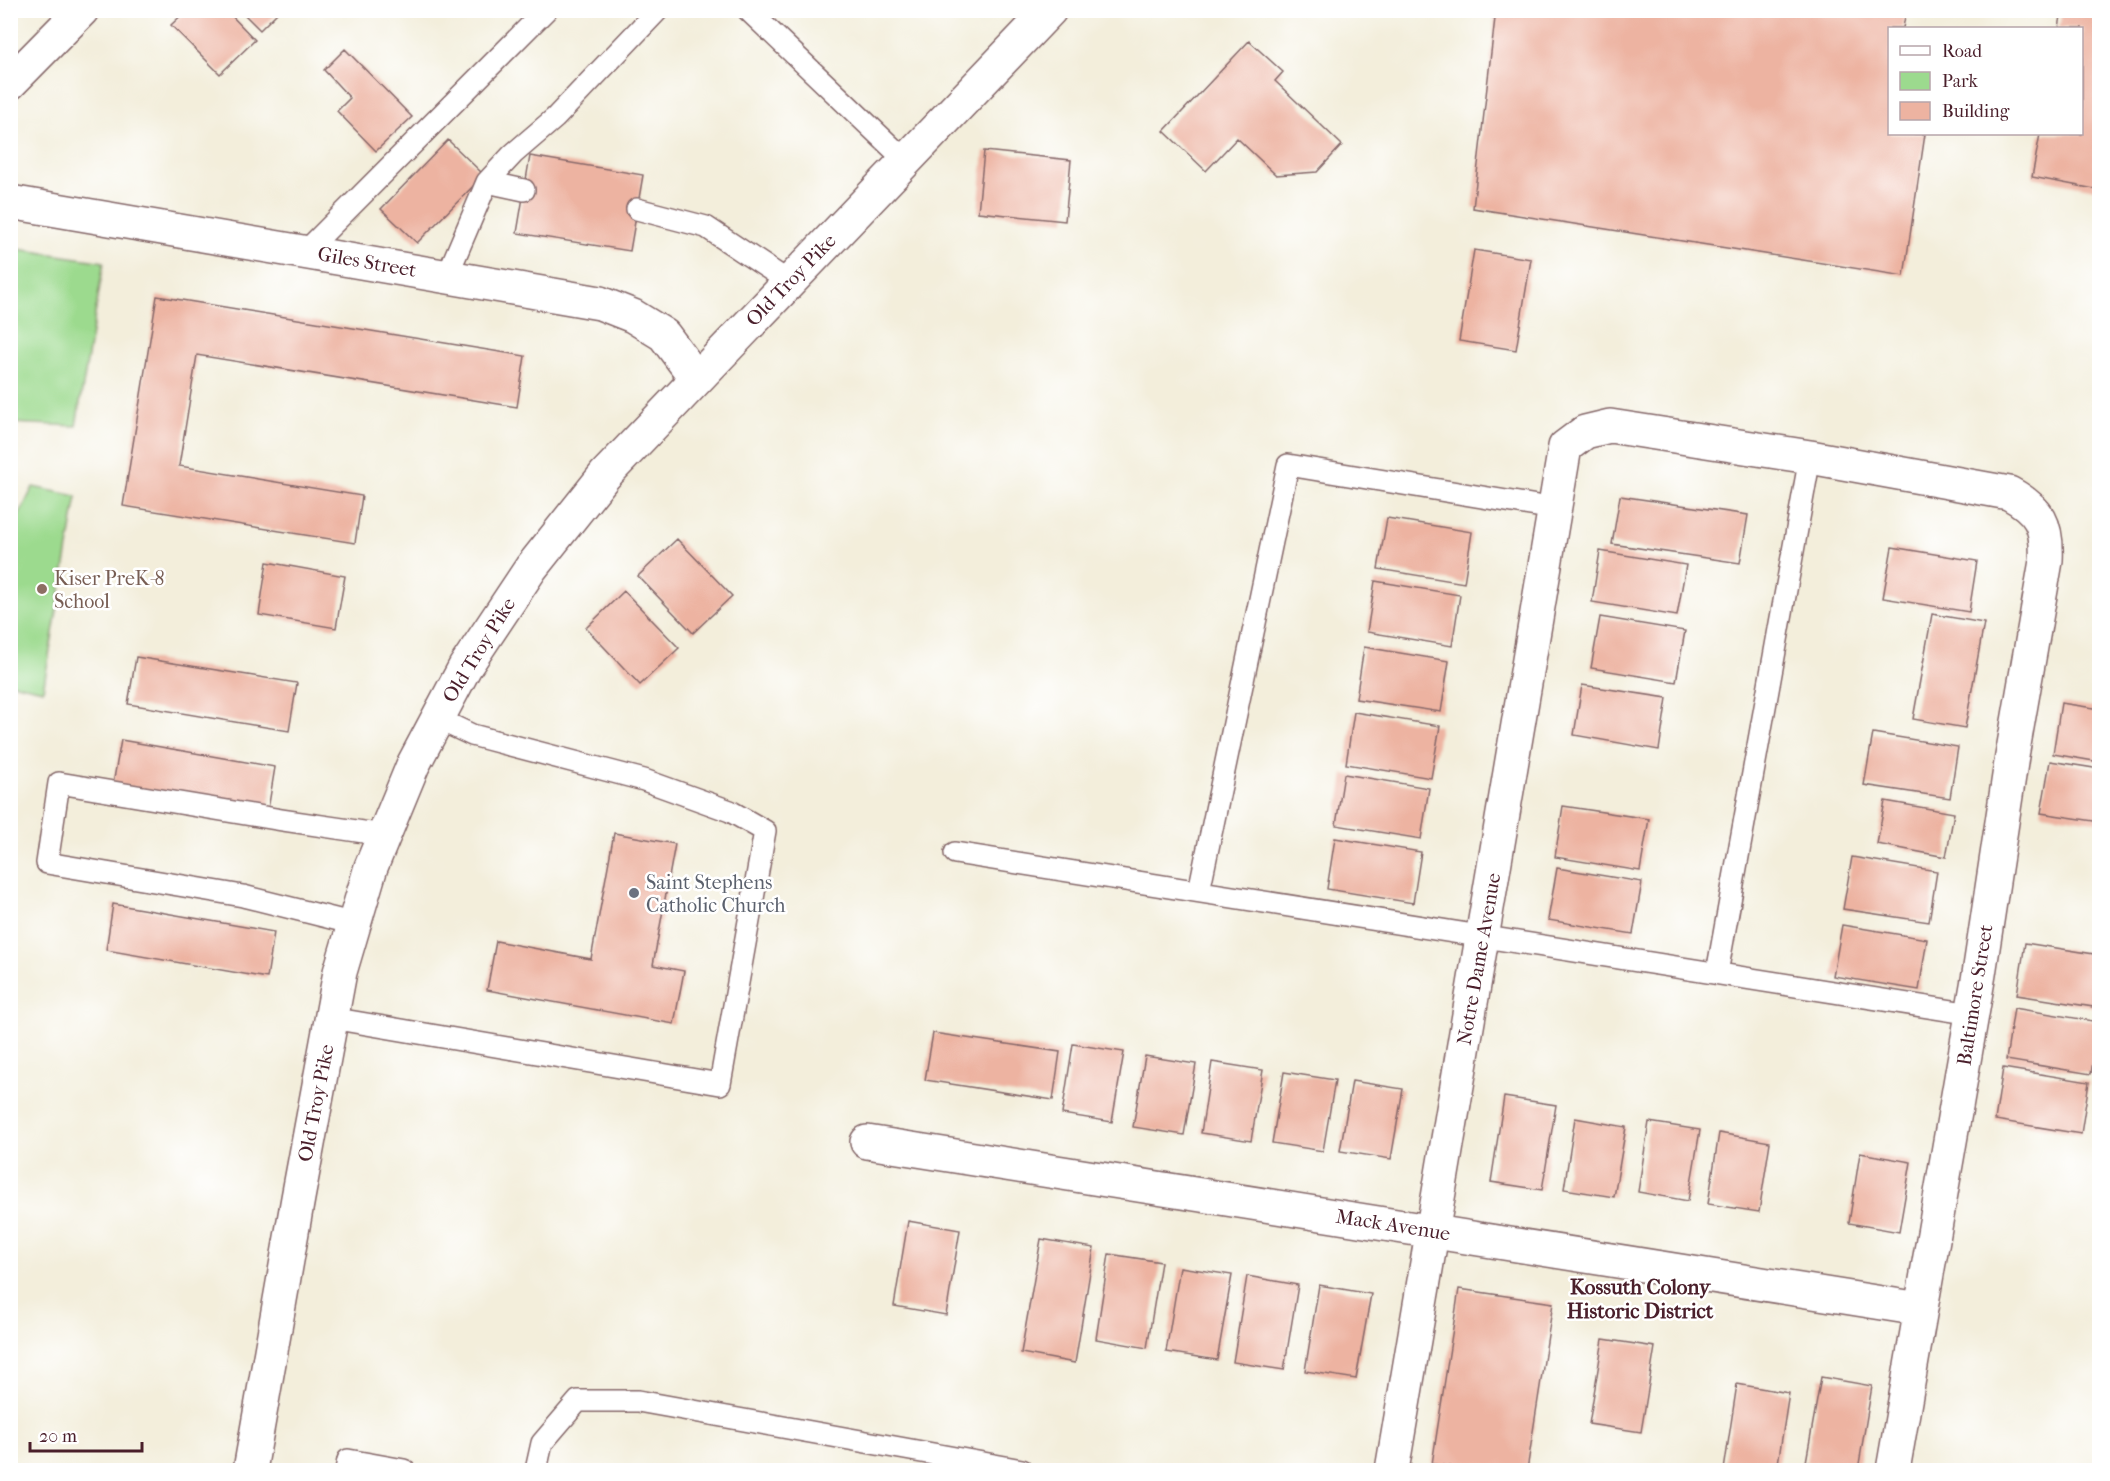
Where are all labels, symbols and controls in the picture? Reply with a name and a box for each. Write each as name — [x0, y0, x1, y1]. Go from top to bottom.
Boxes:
legend — [1888, 27, 2083, 135]
text: Road — [1942, 41, 1982, 62]
text: Park — [1942, 71, 1979, 92]
text: Building — [1942, 101, 2010, 122]
street label: Old Troy Pike — [741, 229, 841, 331]
street label: Giles Street — [316, 242, 418, 282]
place label: Kiser PreK-8 School — [54, 567, 165, 613]
marker: Kiser PreK-8 School — [35, 582, 49, 596]
street label: Old Troy Pike — [438, 593, 520, 707]
place label: Saint Stephens Catholic Church — [646, 871, 786, 917]
street label: Notre Dame Avenue — [1453, 871, 1505, 1047]
marker: Saint Stephens Catholic Church — [627, 886, 641, 900]
street label: Baltimore Street — [1952, 923, 1998, 1067]
street label: Old Troy Pike — [293, 1042, 339, 1164]
street label: Mack Avenue — [1334, 1205, 1452, 1245]
district label: Kossuth Colony Historic District — [1567, 1275, 1714, 1323]
scale bar — [30, 1415, 142, 1453]
text: 20 m — [39, 1426, 77, 1447]

